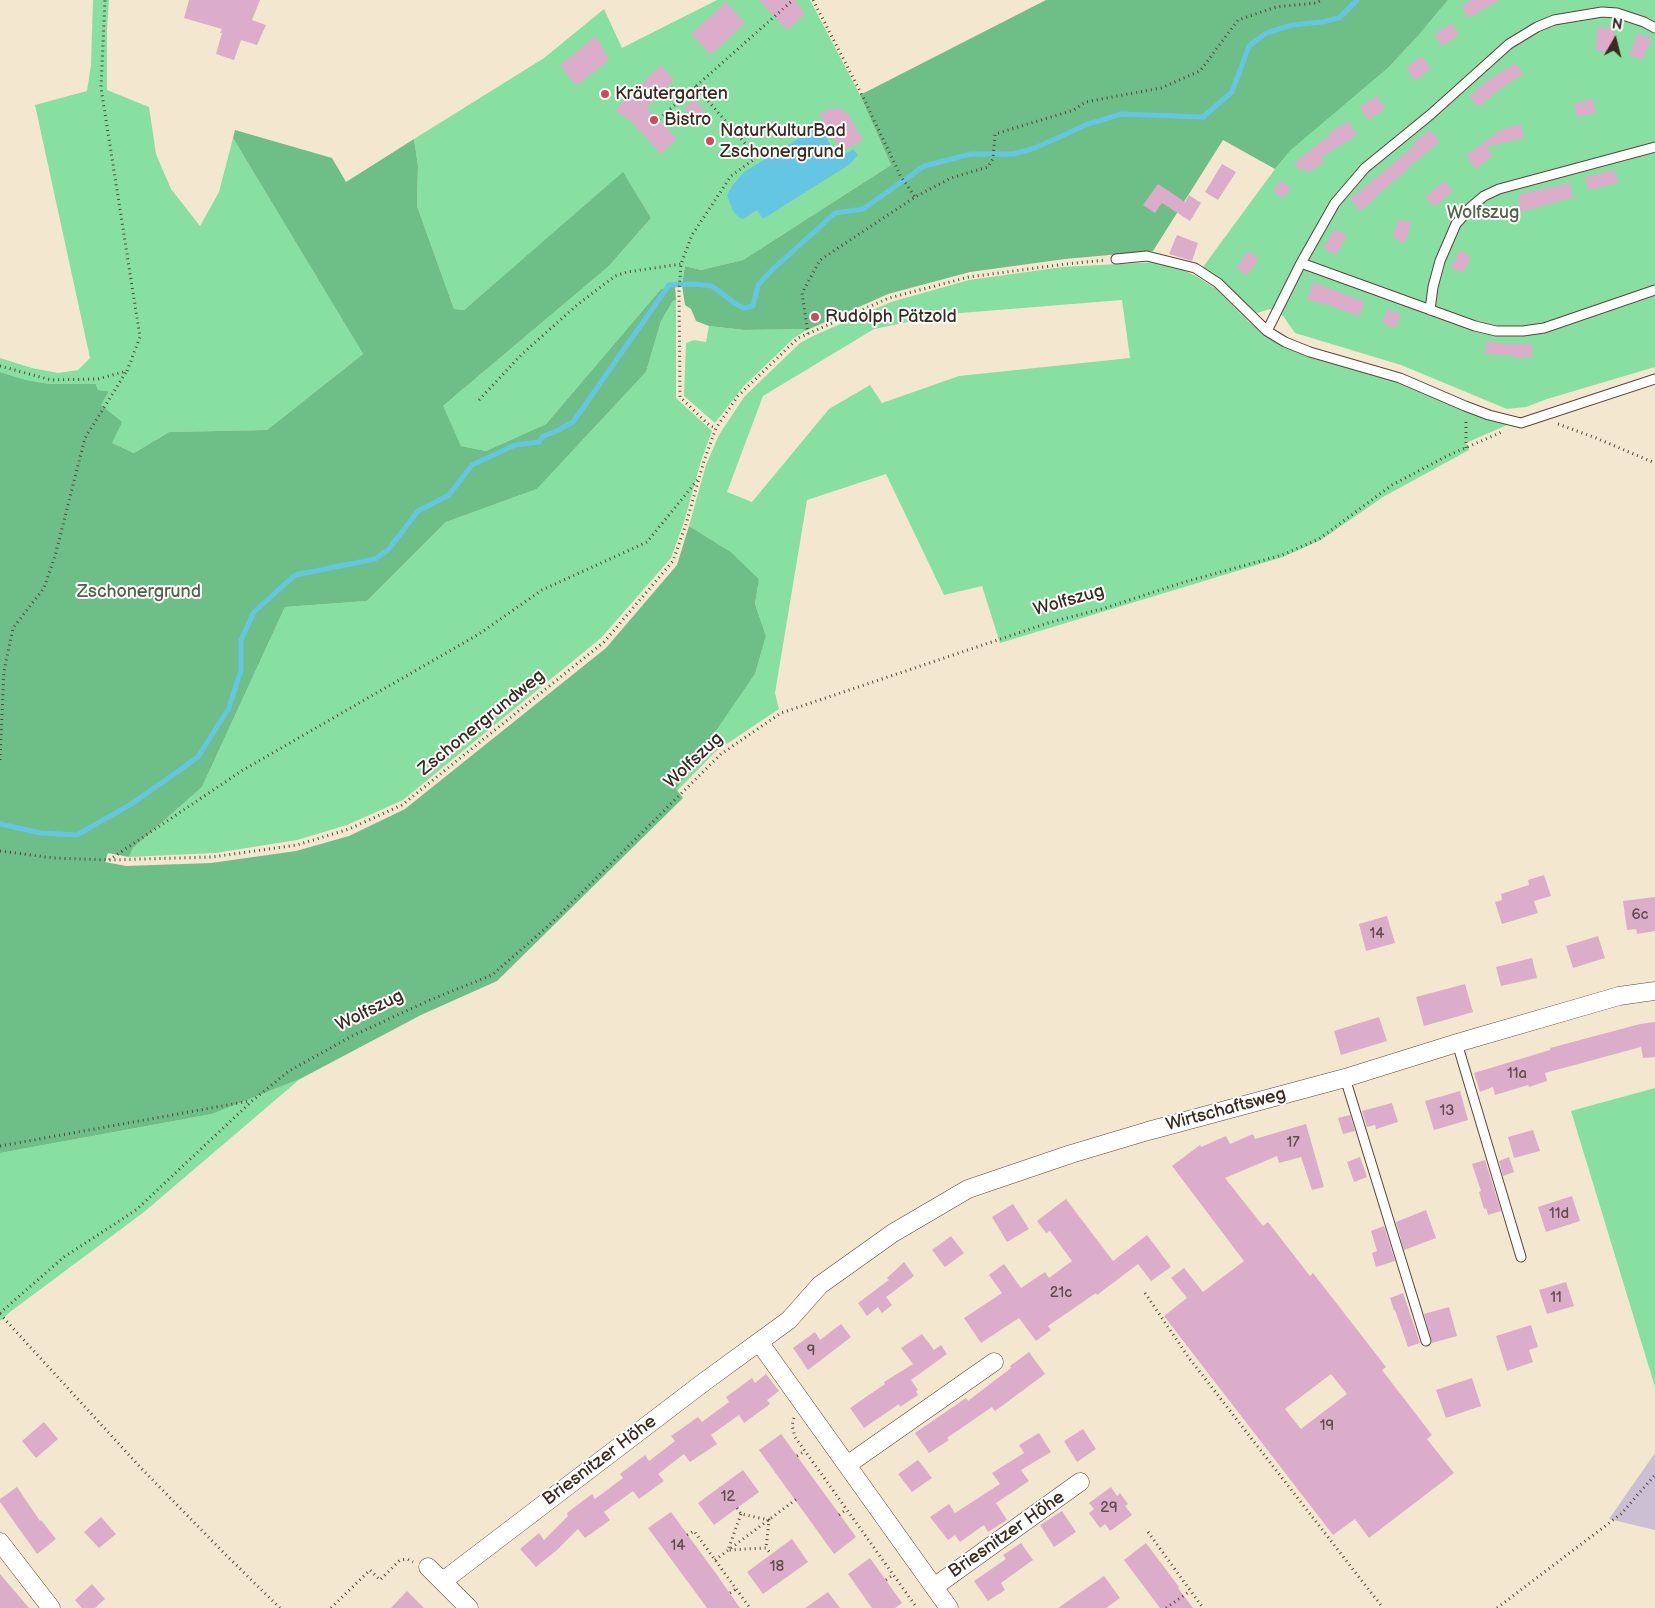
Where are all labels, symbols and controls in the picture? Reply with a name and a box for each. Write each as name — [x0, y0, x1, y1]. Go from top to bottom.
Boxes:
north arrow — [1590, 15, 1640, 65]
text: N — [1611, 16, 1624, 34]
place label: Kräutergarten — [615, 83, 728, 105]
marker: Kräutergarten — [599, 88, 611, 100]
place label: Bistro — [664, 109, 711, 131]
marker: Bistro — [648, 114, 660, 126]
place label: NaturKulturBad Zschonergrund — [720, 120, 846, 162]
marker: NaturKulturBad Zschonergrund — [704, 135, 716, 147]
park label: Wolfszug — [1447, 202, 1519, 224]
place label: Rudolph Pätzold — [825, 306, 957, 328]
marker: Rudolph Pätzold — [809, 311, 821, 323]
park label: Zschonergrund — [77, 581, 201, 603]
street label: Wolfszug — [1031, 581, 1107, 621]
street label: Zschonergrundweg — [414, 665, 550, 781]
street label: Wolfszug — [660, 728, 728, 794]
house number: 6c — [1631, 906, 1649, 924]
house number: 14 — [1370, 925, 1384, 943]
street label: Wolfszug — [333, 985, 407, 1037]
house number: 11a — [1507, 1065, 1527, 1083]
street label: Wirtschaftsweg — [1164, 1084, 1288, 1136]
house number: 13 — [1439, 1102, 1455, 1120]
house number: 17 — [1286, 1134, 1300, 1152]
house number: 11d — [1549, 1205, 1569, 1223]
house number: 21c — [1050, 1284, 1072, 1302]
house number: 11 — [1550, 1289, 1562, 1307]
house number: 9 — [807, 1342, 815, 1360]
street label: Briesnitzer Höhe — [539, 1411, 661, 1511]
house number: 19 — [1320, 1417, 1334, 1435]
street label: Briesnitzer Höhe — [945, 1487, 1069, 1583]
house number: 12 — [721, 1488, 735, 1506]
house number: 29 — [1100, 1499, 1118, 1517]
house number: 14 — [671, 1537, 685, 1555]
house number: 18 — [770, 1558, 784, 1576]

